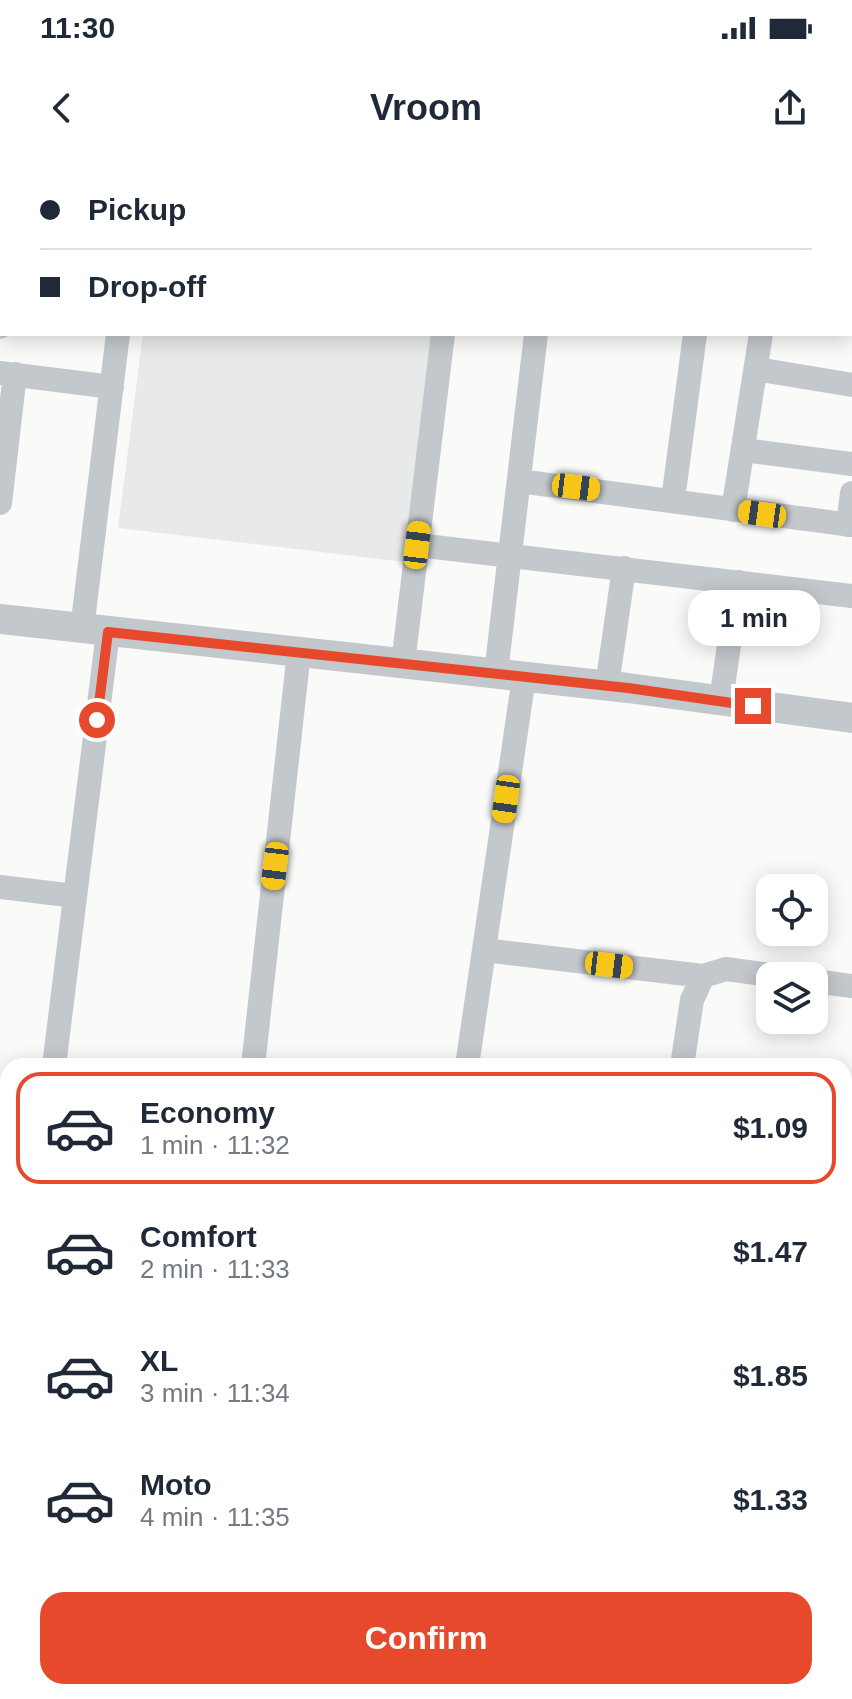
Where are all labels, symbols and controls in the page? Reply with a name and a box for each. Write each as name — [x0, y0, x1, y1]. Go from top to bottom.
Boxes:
text: 11:30 — [40, 11, 115, 44]
icon: back — [40, 86, 84, 130]
icon: share — [768, 86, 812, 130]
text: Vroom — [370, 87, 482, 128]
text: Pickup — [88, 193, 186, 226]
text: Drop-off — [88, 270, 206, 303]
car — [551, 472, 601, 502]
car — [737, 499, 787, 529]
car — [402, 520, 432, 570]
callout: 1 min — [687, 590, 819, 646]
text: 1 min — [720, 603, 788, 633]
route end — [735, 688, 771, 724]
route start — [79, 702, 115, 738]
car — [491, 774, 521, 824]
car — [260, 841, 290, 891]
map controls — [756, 874, 828, 1034]
button: locate — [756, 874, 828, 946]
car — [584, 950, 634, 980]
button: layers — [756, 962, 828, 1034]
icon: car — [44, 1092, 116, 1164]
text: Economy — [140, 1096, 275, 1129]
text: $1.09 — [733, 1111, 808, 1144]
text: 1 min · 11:32 — [140, 1130, 290, 1160]
icon: car — [44, 1216, 116, 1288]
text: Comfort — [140, 1220, 257, 1253]
text: $1.47 — [733, 1235, 808, 1268]
text: 2 min · 11:33 — [140, 1254, 290, 1284]
icon: car — [44, 1340, 116, 1412]
text: XL — [140, 1344, 178, 1377]
text: $1.85 — [733, 1359, 808, 1392]
text: 3 min · 11:34 — [140, 1378, 290, 1408]
icon: car — [44, 1464, 116, 1536]
text: Moto — [140, 1468, 212, 1501]
text: $1.33 — [733, 1483, 808, 1516]
text: 4 min · 11:35 — [140, 1502, 290, 1532]
button: Confirm — [40, 1592, 812, 1684]

